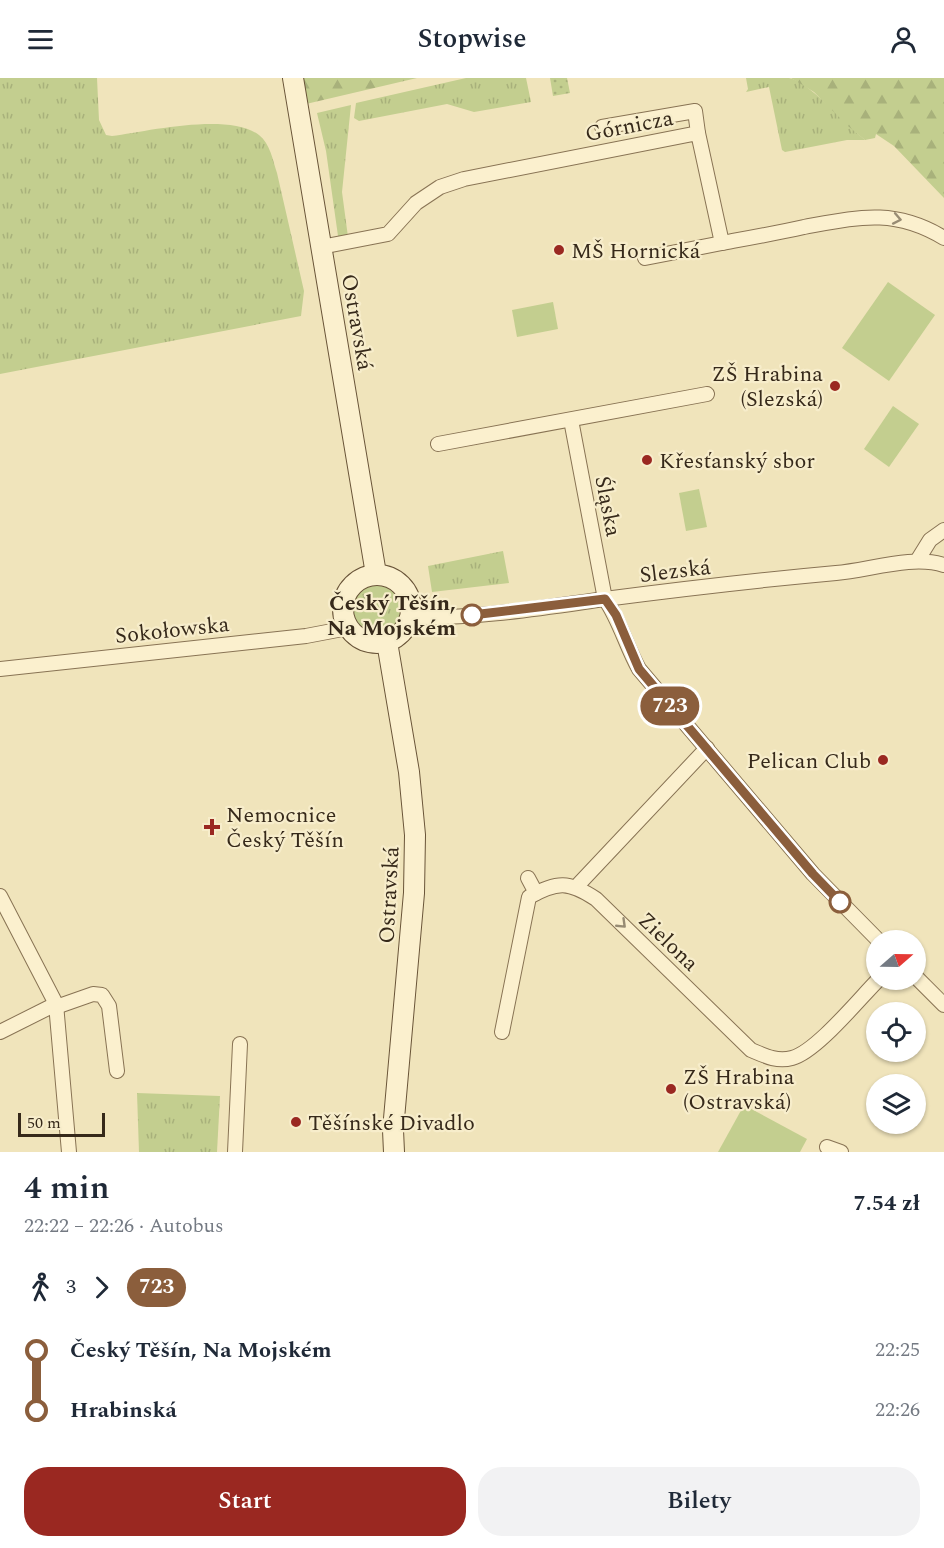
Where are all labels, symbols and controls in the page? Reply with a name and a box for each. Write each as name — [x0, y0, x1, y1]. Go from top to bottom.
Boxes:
text: Stopwise — [417, 18, 527, 60]
icon: menu — [24, 23, 57, 56]
icon: person — [887, 23, 920, 56]
street label: Górnicza — [582, 102, 676, 151]
one-way arrow — [891, 212, 901, 225]
place label: MŠ Hornická — [571, 235, 701, 268]
marker: MŠ Hornická — [552, 243, 566, 257]
street label: Ostravská — [332, 271, 381, 373]
place label: ZŠ Hrabina (Slezská) — [712, 358, 823, 416]
marker: ZŠ Hrabina (Slezská) — [828, 379, 842, 393]
place label: Křesťanský sbor — [659, 445, 815, 478]
marker: Křesťanský sbor — [640, 453, 654, 467]
street label: Śląska — [585, 473, 630, 540]
street label: Slezská — [638, 551, 713, 592]
place label: Český Těšín, Na Mojském — [327, 587, 456, 645]
marker: Český Těšín, Na Mojském — [461, 604, 483, 626]
street label: Sokołowska — [113, 608, 231, 653]
line badge: 723 — [636, 686, 704, 726]
text: 723 — [652, 690, 688, 722]
place label: Pelican Club — [747, 745, 871, 778]
marker: Pelican Club — [876, 753, 890, 767]
place label: Nemocnice Český Těšín — [226, 799, 344, 857]
marker: Nemocnice Český Těšín — [203, 818, 221, 836]
street label: Ostravská — [370, 845, 409, 945]
unlabelled marker — [829, 891, 851, 913]
street label: Zielona — [630, 905, 706, 980]
one-way arrow — [614, 916, 625, 927]
north arrow — [866, 930, 926, 990]
map controls — [866, 930, 926, 1134]
button: locate — [866, 1002, 926, 1062]
place label: ZŠ Hrabina (Ostravská) — [683, 1061, 795, 1119]
button: layers — [866, 1074, 926, 1134]
marker: ZŠ Hrabina (Ostravská) — [664, 1082, 678, 1096]
place label: Těšínské Divadlo — [308, 1107, 475, 1140]
scale bar — [18, 1110, 105, 1138]
text: 50 m — [27, 1111, 61, 1135]
marker: Těšínské Divadlo — [289, 1115, 303, 1129]
text: 4 min — [24, 1163, 110, 1213]
text: 7.54 zł — [853, 1187, 920, 1220]
text: 22:22 – 22:26 · Autobus — [24, 1211, 224, 1241]
icon: walk — [24, 1271, 57, 1304]
icon: forward — [85, 1271, 118, 1304]
text: 723 — [139, 1271, 174, 1303]
text: 3 — [66, 1272, 76, 1302]
text: Český Těšín, Na Mojském — [70, 1334, 332, 1367]
text: 22:25 — [875, 1335, 920, 1365]
text: Hrabinská — [70, 1394, 177, 1427]
text: 22:26 — [875, 1395, 920, 1425]
button: Start — [24, 1467, 466, 1536]
button: Bilety — [478, 1467, 920, 1536]

